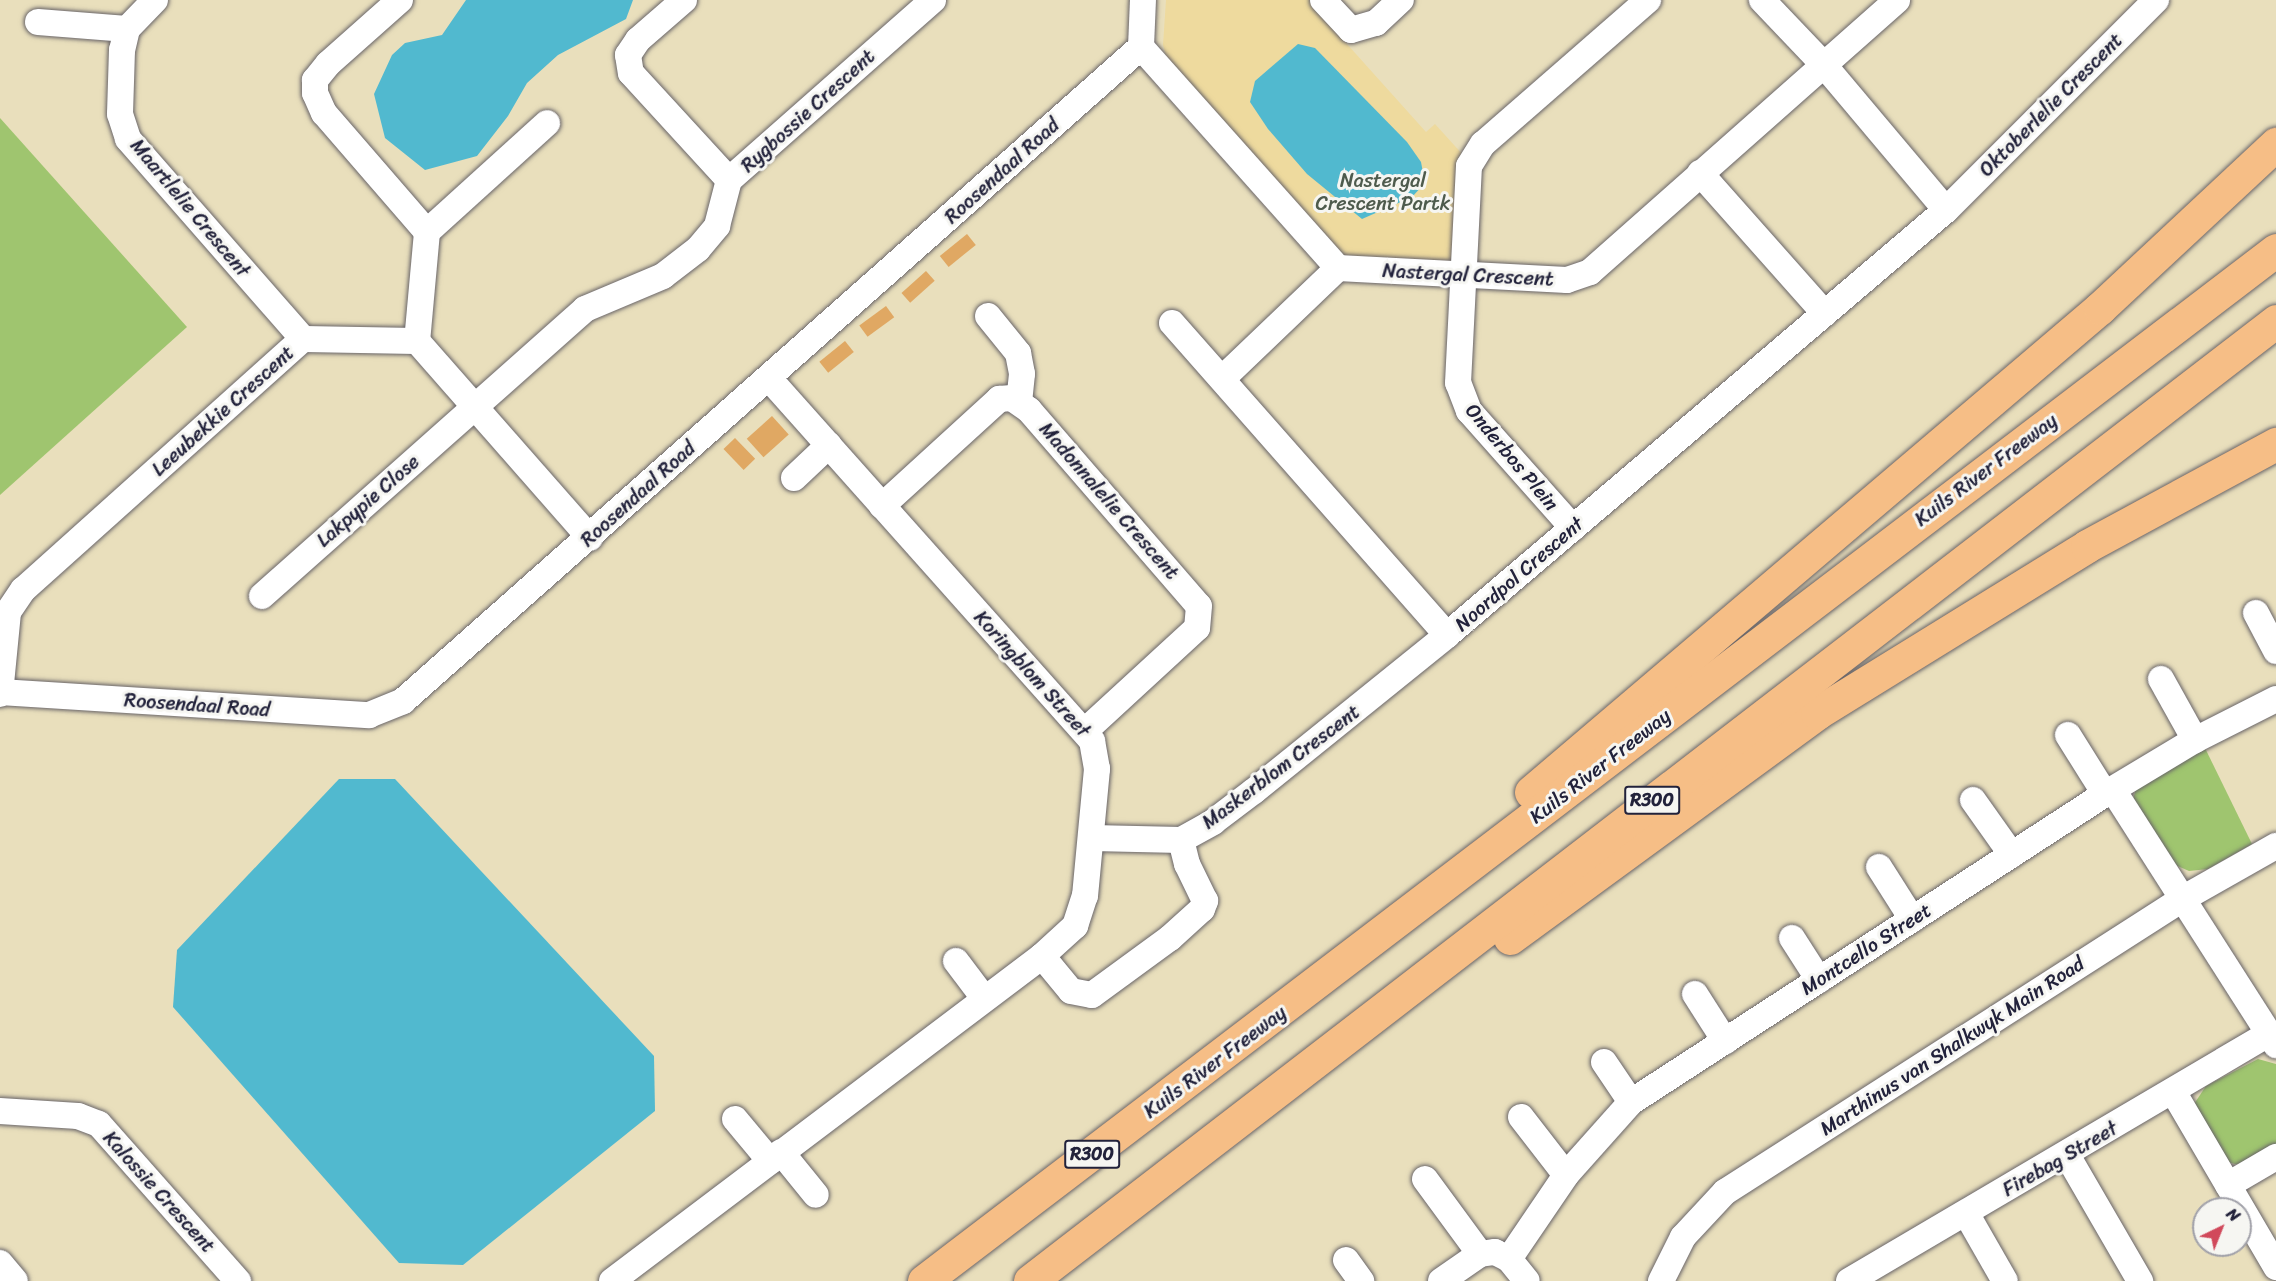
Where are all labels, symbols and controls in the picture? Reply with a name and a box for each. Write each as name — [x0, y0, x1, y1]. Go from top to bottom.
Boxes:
street label: Oktoberlelie Crescent — [1974, 28, 2128, 182]
street label: Rygbossie Crescent — [736, 44, 880, 178]
street label: Roosendaal Road — [940, 113, 1064, 229]
street label: Maartlelie Crescent — [124, 133, 256, 283]
park label: Nastergal Crescent Partk — [1316, 168, 1450, 215]
street label: Nastergal Crescent — [1382, 259, 1554, 291]
street label: Leeubekkie Crescent — [147, 341, 299, 481]
street label: Onderbos Plein — [1460, 398, 1564, 516]
street label: Kuils River Freeway — [1910, 408, 2062, 532]
street label: Madonnalelie Crescent — [1034, 417, 1184, 585]
street label: Roosendaal Road — [576, 436, 700, 552]
street label: Lakpypie Close — [311, 449, 425, 553]
street label: Noordpol Crescent — [1449, 511, 1589, 637]
street label: Koringblom Street — [969, 606, 1095, 742]
street label: Roosendaal Road — [123, 688, 271, 722]
street label: Maskerblom Crescent — [1197, 700, 1365, 834]
street label: Kuils River Freeway — [1524, 703, 1676, 829]
road number: R300 — [1624, 785, 1680, 815]
street label: Montcello Street — [1796, 898, 1936, 1000]
street label: Marthinus van Shalkwyk Main Road — [1815, 951, 2089, 1141]
street label: Kuils River Freeway — [1139, 1000, 1291, 1124]
street label: Firebag Street — [1998, 1116, 2122, 1202]
street label: Kalossie Crescent — [98, 1126, 220, 1258]
road number: R300 — [1064, 1139, 1120, 1169]
north arrow — [2192, 1197, 2252, 1257]
text: N — [2219, 1201, 2247, 1229]

